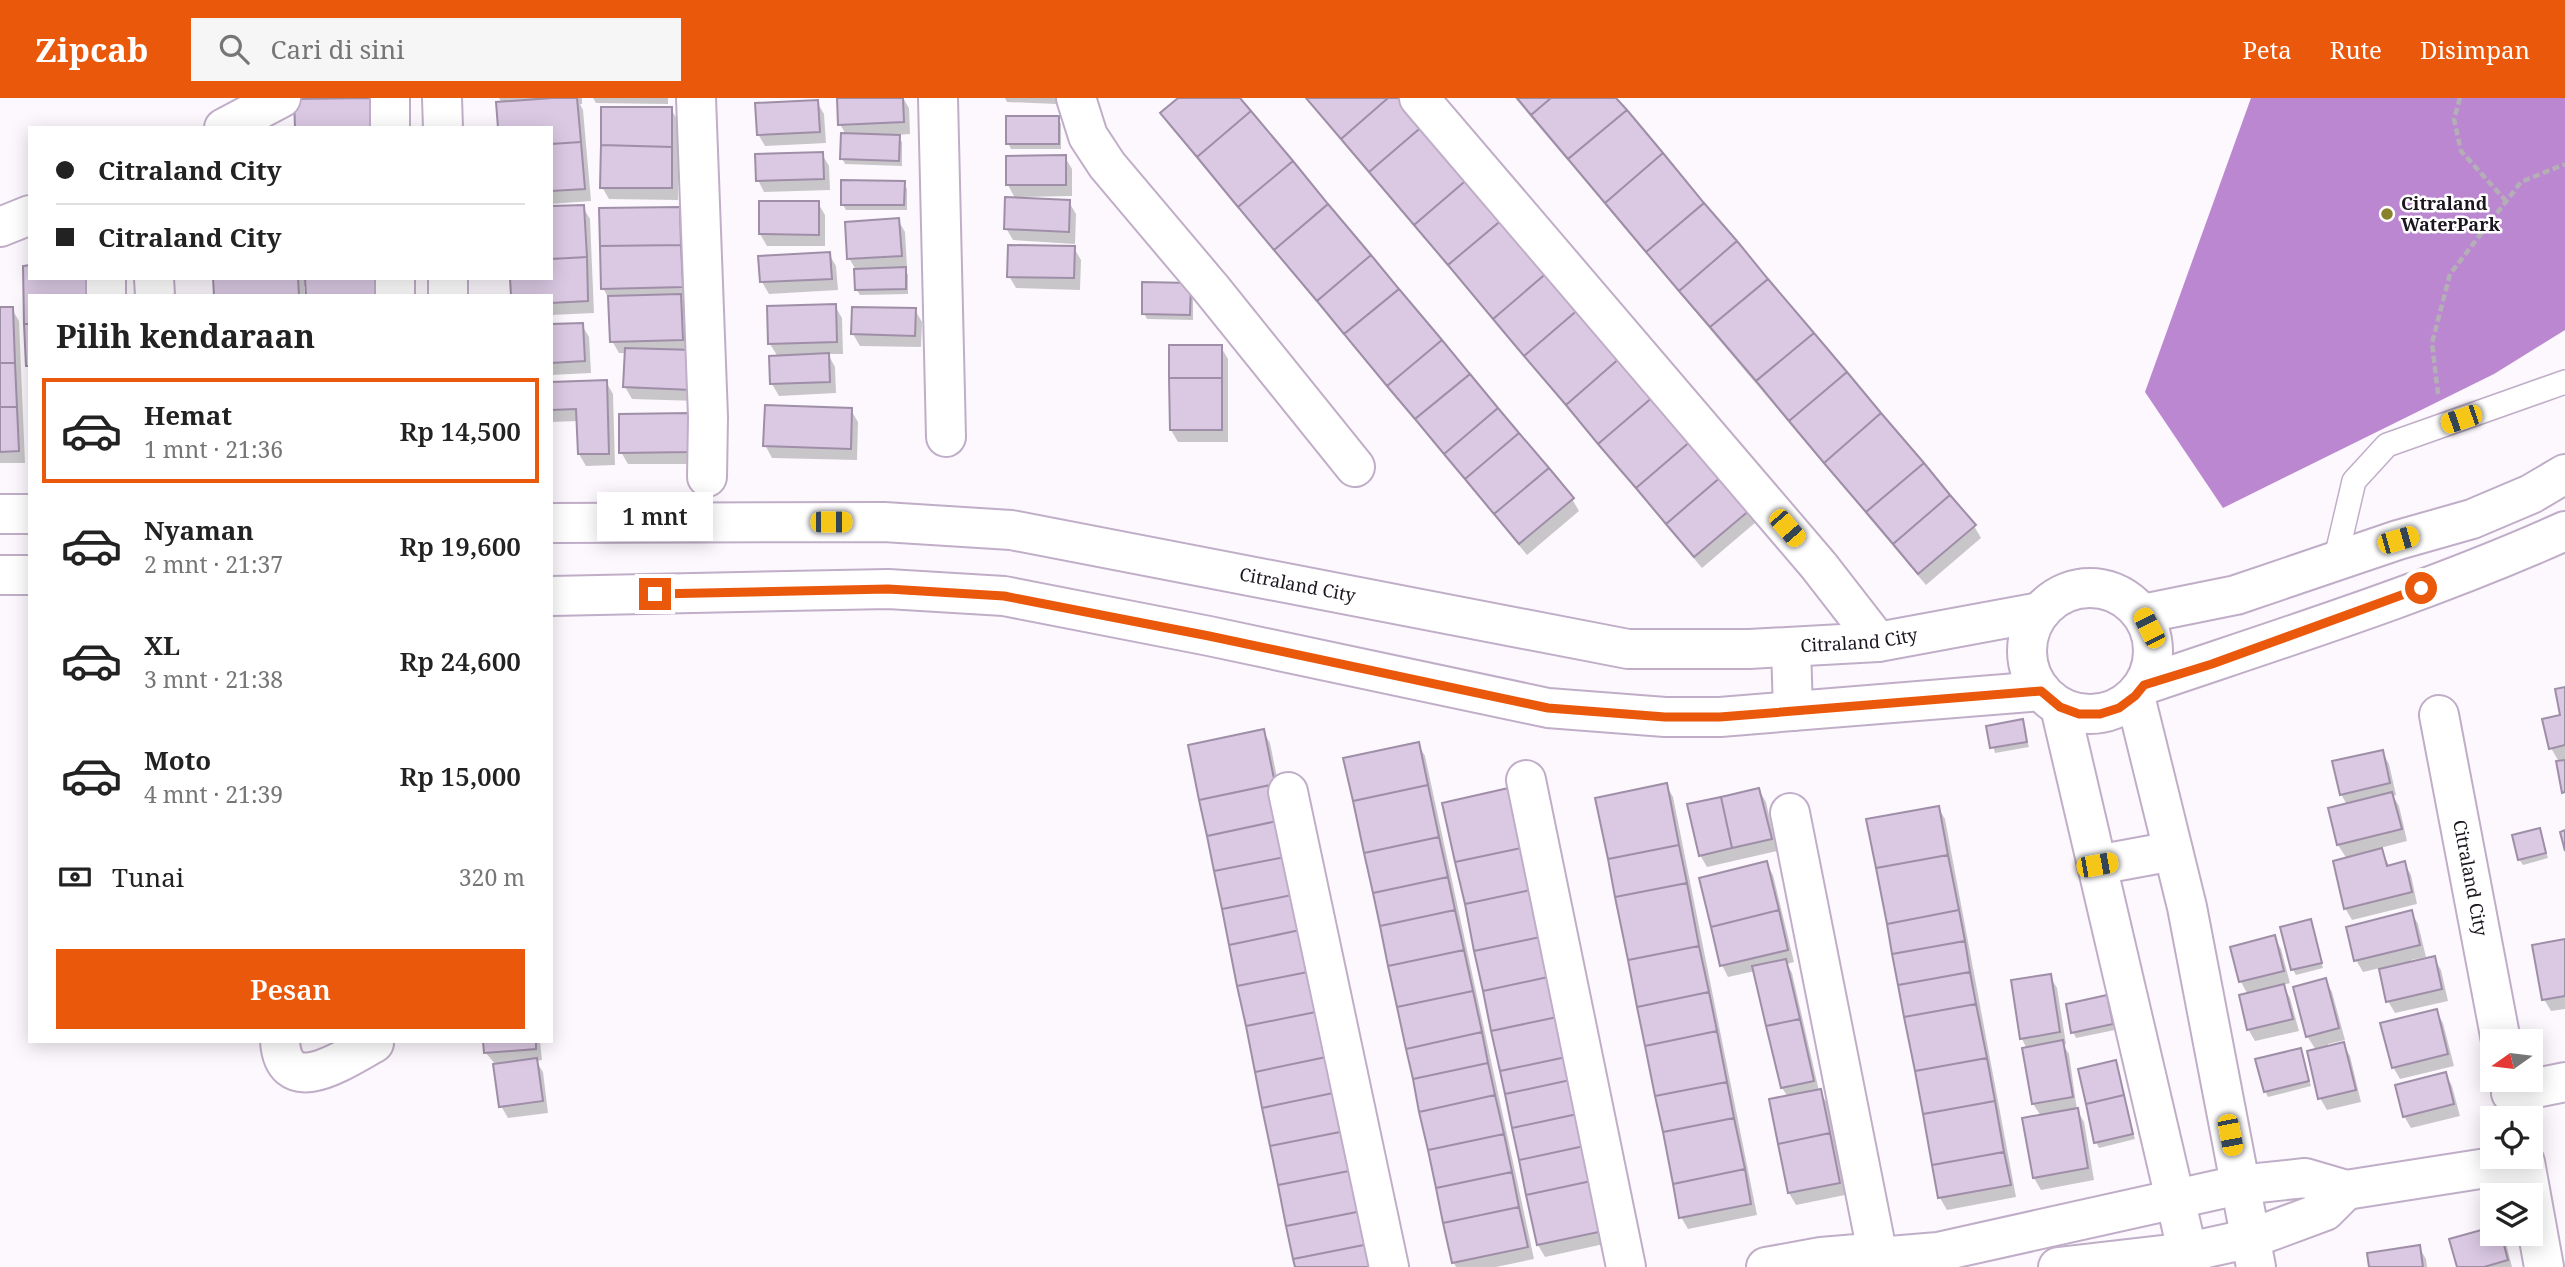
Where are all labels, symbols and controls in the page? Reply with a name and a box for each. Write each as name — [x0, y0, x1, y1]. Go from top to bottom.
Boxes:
search box — [191, 18, 681, 81]
text: Zipcab — [35, 27, 149, 72]
icon: search — [215, 30, 253, 68]
text: Cari di sini — [271, 31, 405, 67]
text: Peta — [2242, 33, 2292, 66]
text: Rute — [2330, 33, 2382, 66]
text: Disimpan — [2420, 33, 2530, 66]
text: Citraland City — [98, 152, 282, 188]
place label: Citraland WaterPark — [2401, 191, 2501, 236]
marker: Citraland WaterPark — [2379, 206, 2395, 222]
text: Citraland City — [98, 219, 282, 255]
text: Pilih kendaraan — [56, 314, 315, 357]
text: Hemat — [144, 397, 232, 433]
icon: car — [60, 399, 123, 462]
car — [2438, 402, 2485, 436]
text: Rp 14,500 — [399, 413, 521, 449]
text: 1 mnt · 21:36 — [144, 433, 283, 465]
callout: 1 mnt — [597, 492, 713, 542]
text: 1 mnt — [622, 500, 688, 532]
car — [1766, 505, 1809, 551]
text: Nyaman — [144, 512, 254, 548]
car — [811, 512, 853, 533]
icon: car — [60, 514, 123, 577]
car — [2375, 524, 2422, 556]
text: Rp 19,600 — [399, 528, 521, 564]
text: 2 mnt · 21:37 — [144, 548, 283, 580]
street label: Citraland City — [1238, 561, 1359, 607]
route start — [2405, 572, 2437, 604]
route end — [639, 578, 671, 610]
car — [2131, 605, 2168, 651]
street label: Citraland City — [1800, 622, 1920, 657]
text: XL — [144, 627, 180, 663]
icon: car — [60, 629, 123, 692]
text: Rp 24,600 — [399, 643, 521, 679]
text: 3 mnt · 21:38 — [144, 663, 283, 695]
text: Moto — [144, 742, 211, 778]
icon: car — [60, 744, 123, 807]
text: Rp 15,000 — [399, 758, 521, 794]
text: 4 mnt · 21:39 — [144, 778, 283, 810]
street label: Citraland City — [2448, 818, 2494, 939]
car — [2075, 851, 2120, 879]
icon: cash — [56, 858, 94, 896]
text: Tunai — [112, 859, 184, 895]
text: 320 m — [459, 861, 525, 893]
button: Pesan — [56, 949, 525, 1029]
north arrow — [2480, 1029, 2543, 1092]
map controls — [2480, 1029, 2543, 1246]
button: locate — [2480, 1106, 2543, 1169]
car — [2216, 1112, 2245, 1158]
button: layers — [2480, 1183, 2543, 1246]

